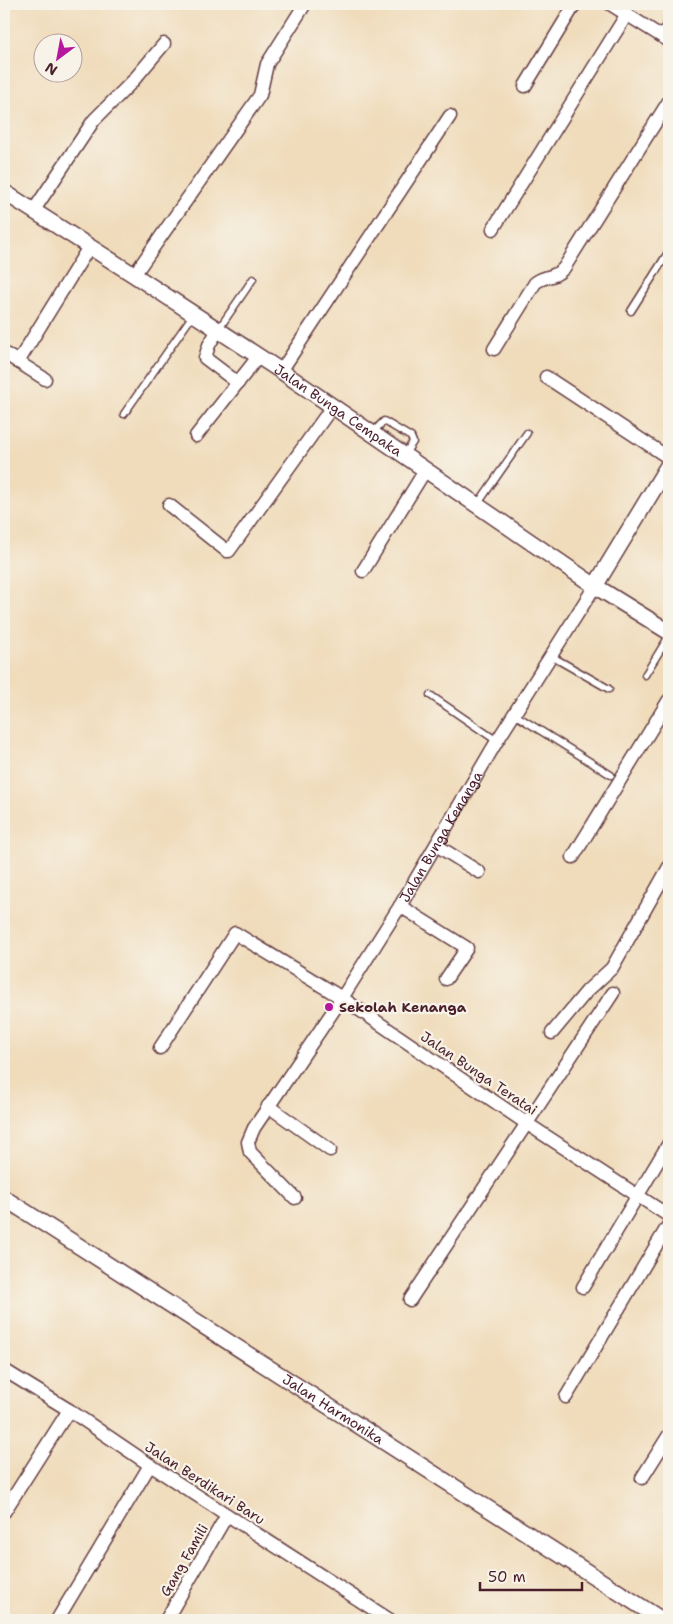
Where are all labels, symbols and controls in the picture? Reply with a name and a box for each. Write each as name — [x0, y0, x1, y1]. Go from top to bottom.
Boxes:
north arrow — [32, 32, 82, 82]
text: N — [42, 58, 61, 80]
street label: Jalan Bunga Cempaka — [271, 360, 406, 460]
street label: Jalan Bunga Kenanga — [395, 767, 486, 906]
place label: Sekolah Kenanga — [339, 998, 467, 1016]
marker: Sekolah Kenanga — [323, 1001, 335, 1013]
street label: Jalan Bunga Teratai — [417, 1027, 541, 1119]
street label: Jalan Harmonika — [279, 1370, 387, 1448]
street label: Jalan Berdikari Baru — [142, 1437, 268, 1529]
street label: Gang Famili — [156, 1520, 212, 1600]
scale bar — [480, 1559, 583, 1591]
text: 50 m — [488, 1567, 526, 1587]

